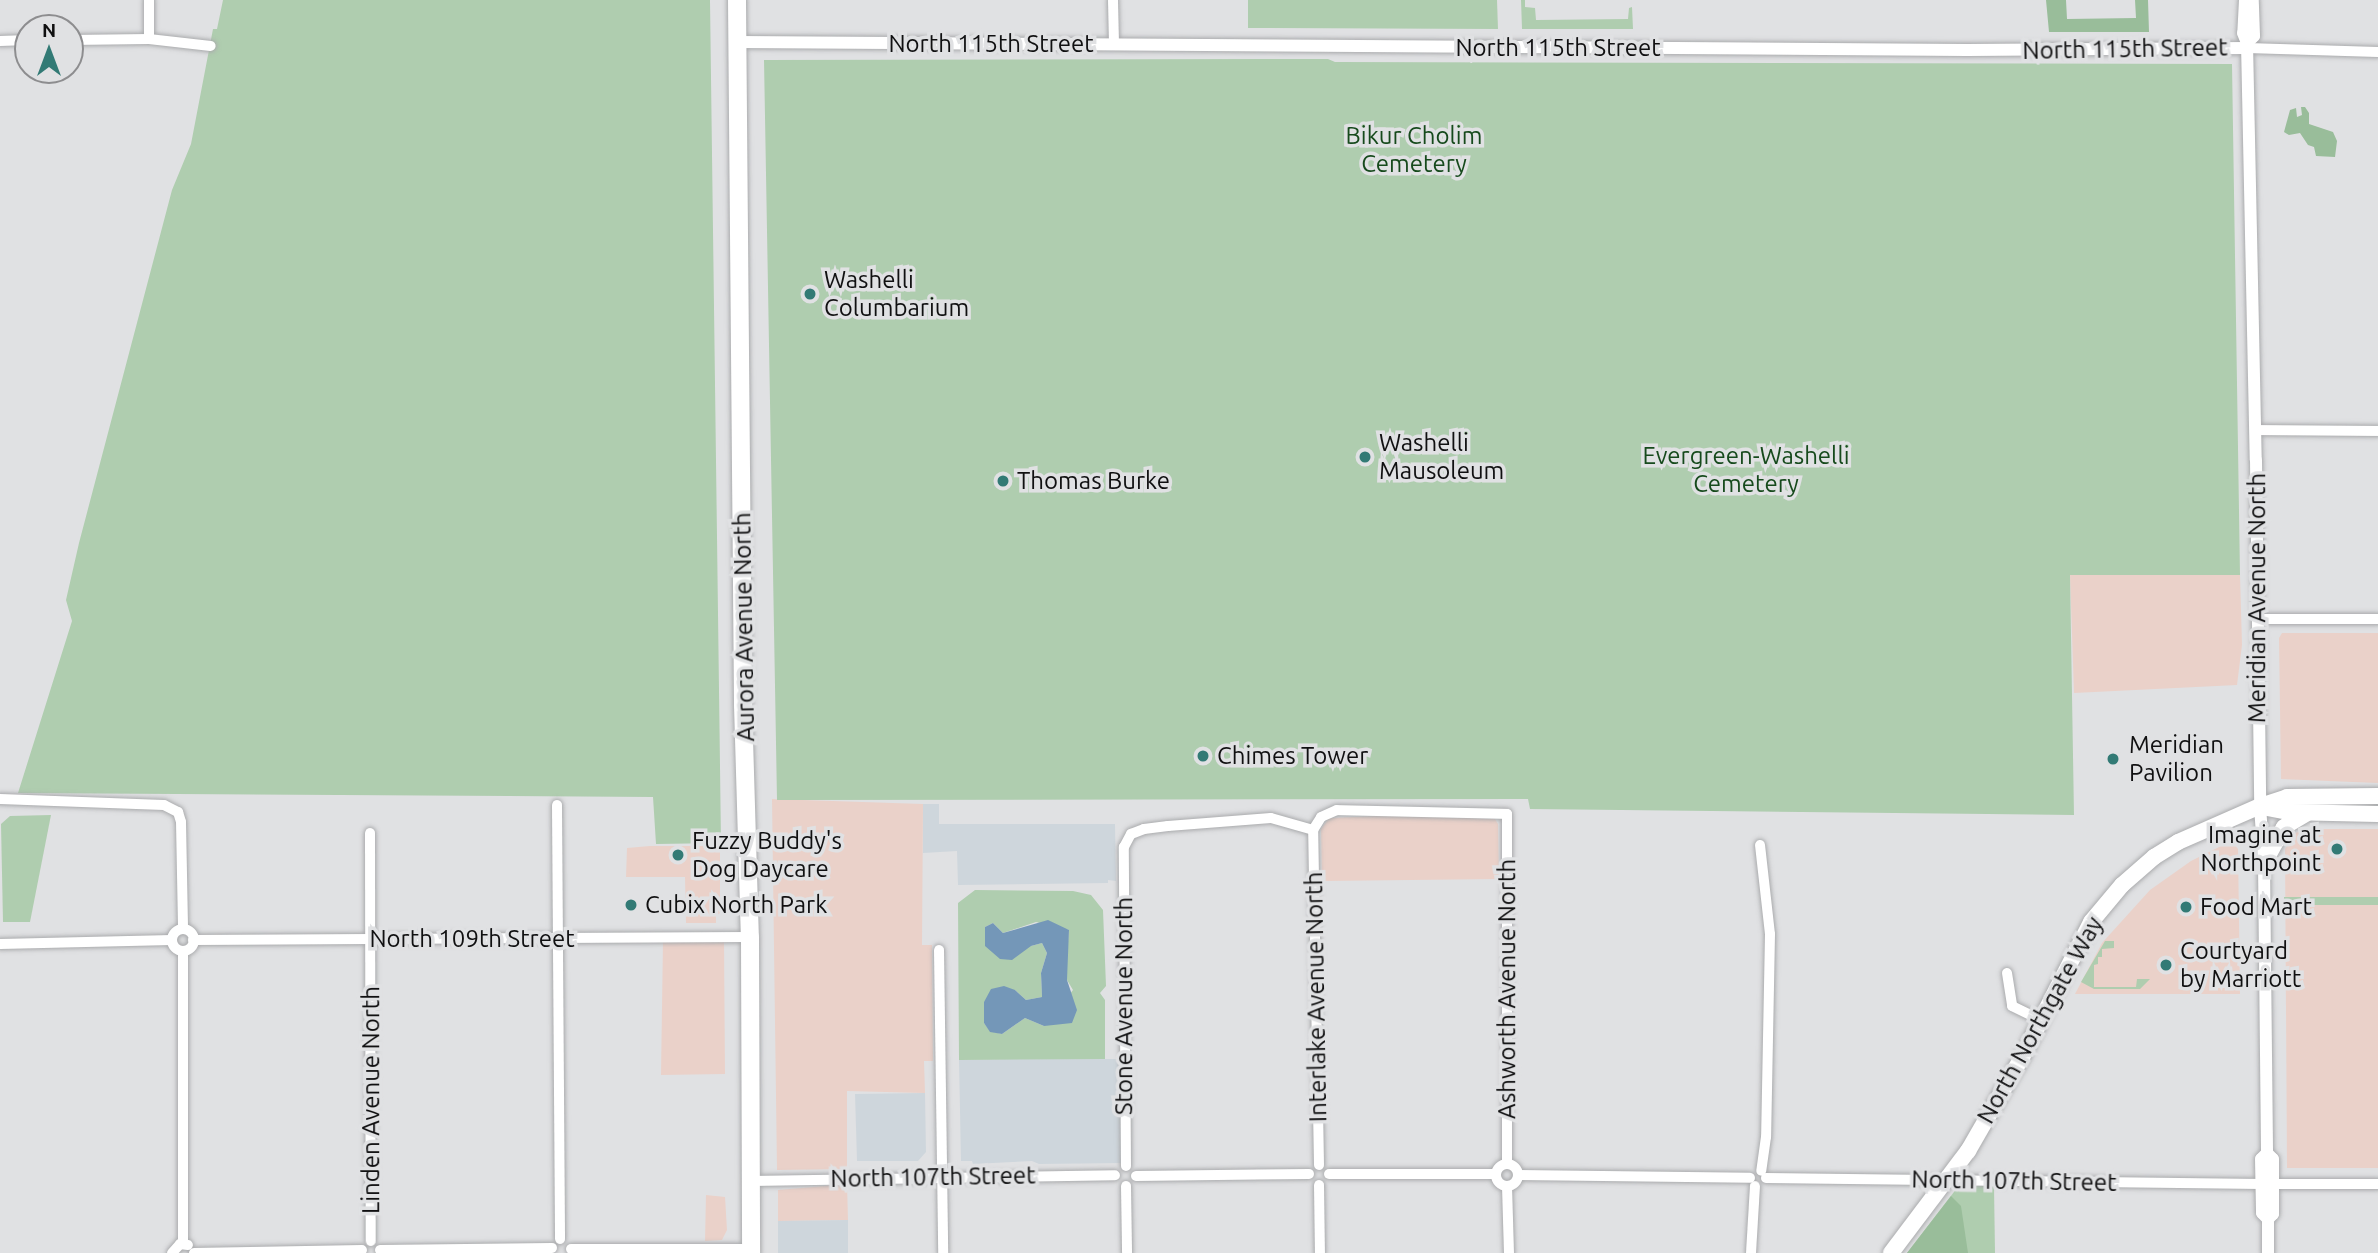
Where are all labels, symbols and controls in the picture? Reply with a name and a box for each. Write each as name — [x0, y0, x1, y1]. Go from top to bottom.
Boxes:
north arrow — [14, 14, 84, 84]
text: N — [42, 19, 56, 41]
street label: North 115th Street — [888, 30, 1094, 58]
street label: North 115th Street — [2022, 33, 2228, 65]
street label: North 115th Street — [1455, 34, 1661, 62]
park label: Bikur Cholim Cemetery — [1346, 122, 1482, 178]
place label: Washelli Columbarium — [824, 266, 969, 322]
marker: Washelli Columbarium — [802, 286, 818, 302]
place label: Washelli Mausoleum — [1379, 429, 1504, 485]
park label: Evergreen-Washelli Cemetery — [1643, 442, 1849, 498]
marker: Washelli Mausoleum — [1357, 449, 1373, 465]
place label: Thomas Burke — [1017, 467, 1170, 495]
marker: Thomas Burke — [995, 473, 1011, 489]
street label: Meridian Avenue North — [2243, 473, 2271, 723]
street label: Aurora Avenue North — [728, 512, 760, 742]
place label: Meridian Pavilion — [2129, 731, 2224, 787]
place label: Chimes Tower — [1217, 742, 1368, 770]
marker: Chimes Tower — [1195, 748, 1211, 764]
marker: Meridian Pavilion — [2103, 749, 2123, 769]
place label: Imagine at Northpoint — [2201, 821, 2321, 877]
place label: Fuzzy Buddy's Dog Daycare — [692, 827, 842, 883]
marker: Imagine at Northpoint — [2327, 839, 2347, 859]
marker: Fuzzy Buddy's Dog Daycare — [670, 847, 686, 863]
street label: Ashworth Avenue North — [1493, 859, 1521, 1119]
street label: Interlake Avenue North — [1299, 872, 1333, 1122]
place label: Cubix North Park — [645, 891, 827, 919]
place label: Food Mart — [2200, 893, 2312, 921]
marker: Cubix North Park — [623, 897, 639, 913]
street label: Stone Avenue North — [1110, 897, 1138, 1115]
marker: Food Mart — [2178, 899, 2194, 915]
street label: North Northgate Way — [1971, 911, 2109, 1129]
street label: North 109th Street — [369, 925, 575, 953]
place label: Courtyard by Marriott — [2180, 937, 2301, 993]
marker: Courtyard by Marriott — [2158, 957, 2174, 973]
street label: Linden Avenue North — [357, 986, 385, 1214]
street label: North 107th Street — [830, 1161, 1036, 1193]
street label: North 107th Street — [1911, 1165, 2117, 1197]

